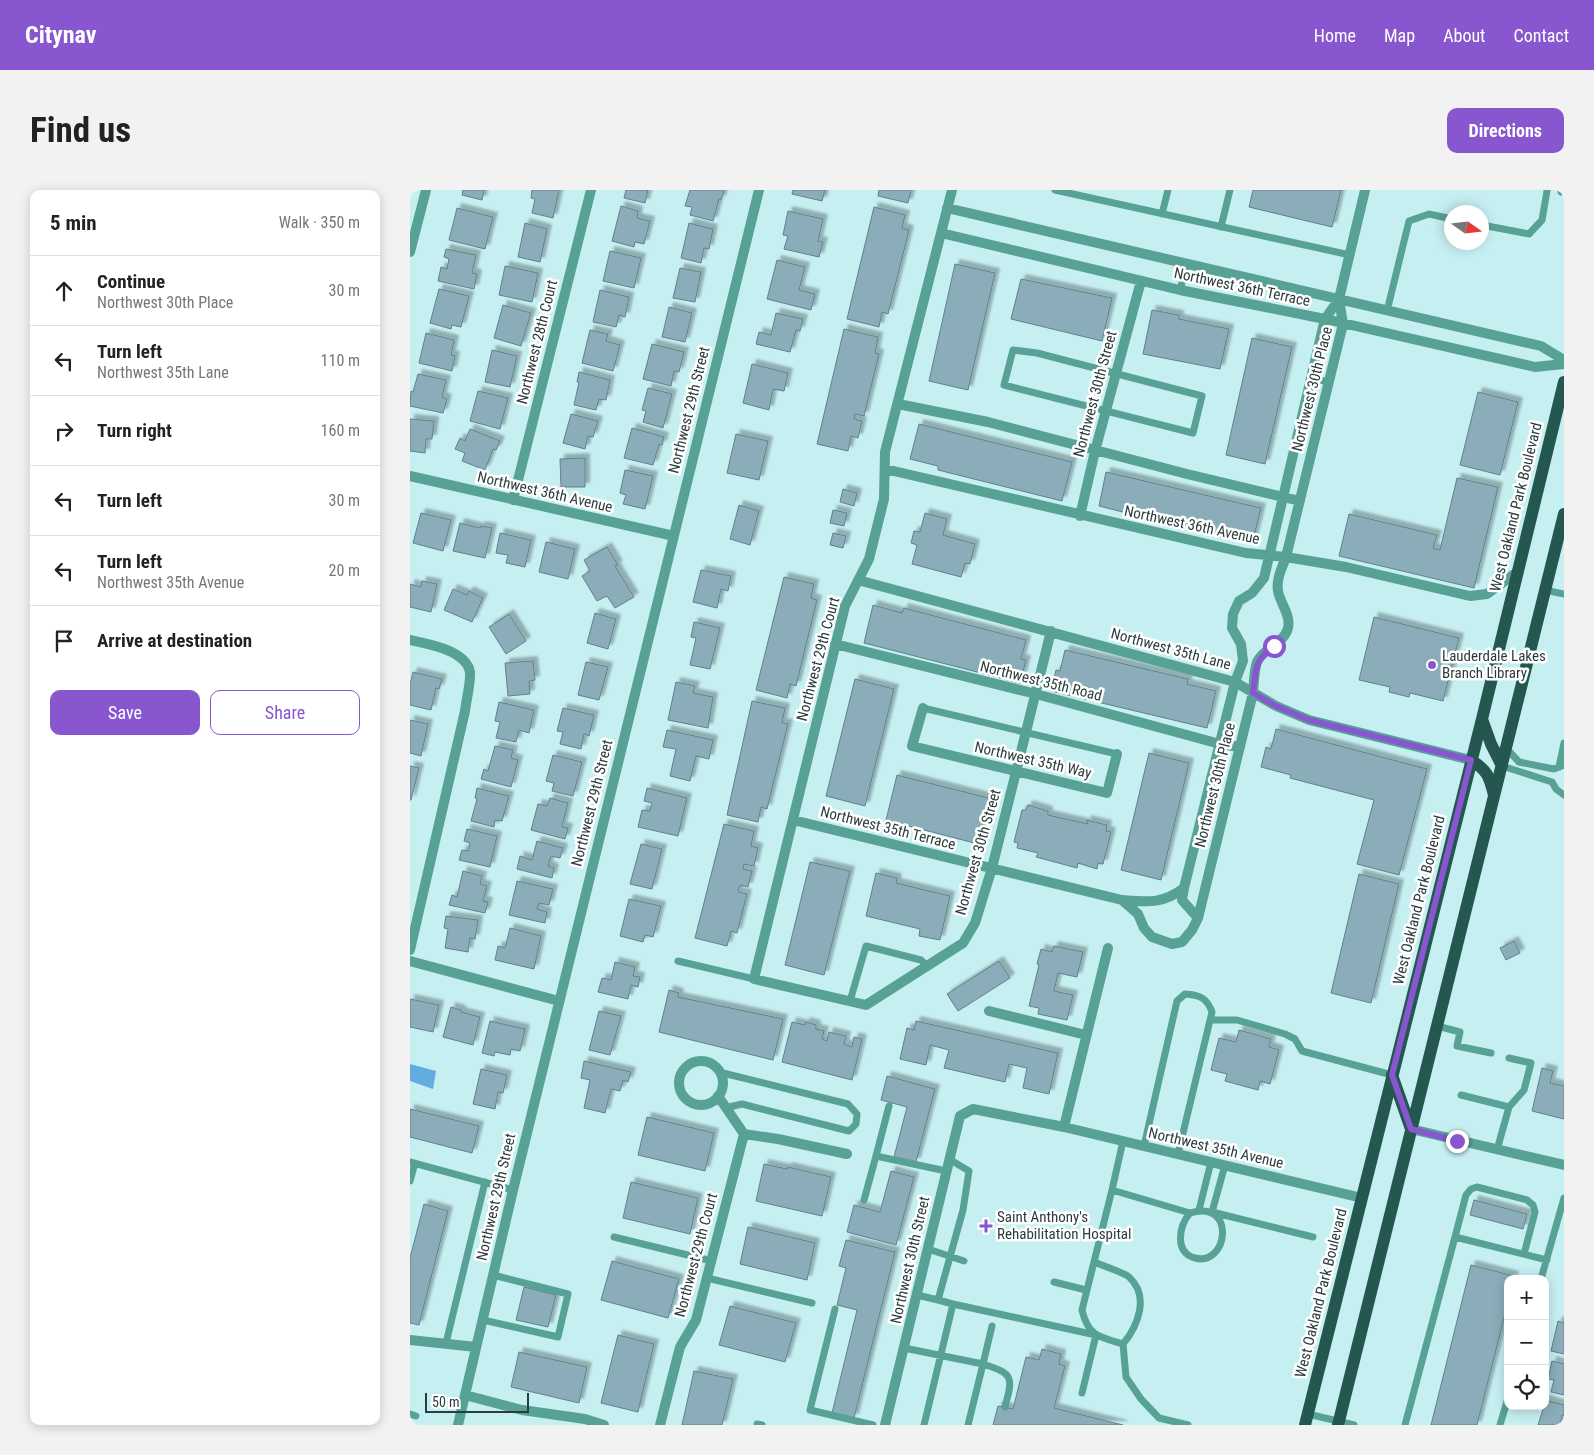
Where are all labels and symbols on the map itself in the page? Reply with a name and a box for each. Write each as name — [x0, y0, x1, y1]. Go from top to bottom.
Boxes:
north arrow — [1444, 205, 1489, 250]
street label: Northwest 36th Terrace — [1172, 264, 1312, 310]
street label: Northwest 28th Court — [513, 278, 561, 406]
street label: Northwest 30th Place — [1288, 325, 1336, 453]
street label: Northwest 30th Street — [1069, 329, 1121, 459]
street label: Northwest 29th Street — [665, 345, 713, 475]
street label: West Oakland Park Boulevard — [1486, 421, 1546, 593]
street label: Northwest 36th Avenue — [476, 468, 614, 516]
street label: Northwest 36th Avenue — [1123, 502, 1261, 548]
street label: Northwest 29th Court — [793, 595, 843, 723]
street label: Northwest 35th Lane — [1109, 624, 1233, 674]
route start — [1263, 635, 1286, 658]
place label: Lauderdale Lakes Branch Library — [1442, 647, 1546, 682]
street label: Northwest 35th Road — [978, 657, 1104, 705]
marker: Lauderdale Lakes Branch Library — [1426, 659, 1438, 671]
street label: Northwest 30th Place — [1191, 721, 1239, 849]
street label: Northwest 29th Street — [568, 738, 616, 868]
street label: Northwest 35th Way — [973, 738, 1093, 782]
street label: Northwest 30th Street — [951, 787, 1005, 917]
street label: Northwest 35th Terrace — [819, 802, 957, 854]
street label: West Oakland Park Boulevard — [1389, 814, 1449, 986]
street label: Northwest 35th Avenue — [1147, 1124, 1285, 1172]
route end — [1446, 1130, 1469, 1153]
street label: Northwest 29th Street — [473, 1132, 519, 1262]
street label: Northwest 29th Court — [671, 1191, 721, 1319]
street label: Northwest 30th Street — [887, 1195, 933, 1325]
street label: West Oakland Park Boulevard — [1291, 1207, 1351, 1379]
place label: Saint Anthony's Rehabilitation Hospital — [997, 1208, 1131, 1243]
marker: Saint Anthony's Rehabilitation Hospital — [979, 1219, 993, 1233]
scale bar — [425, 1390, 529, 1413]

